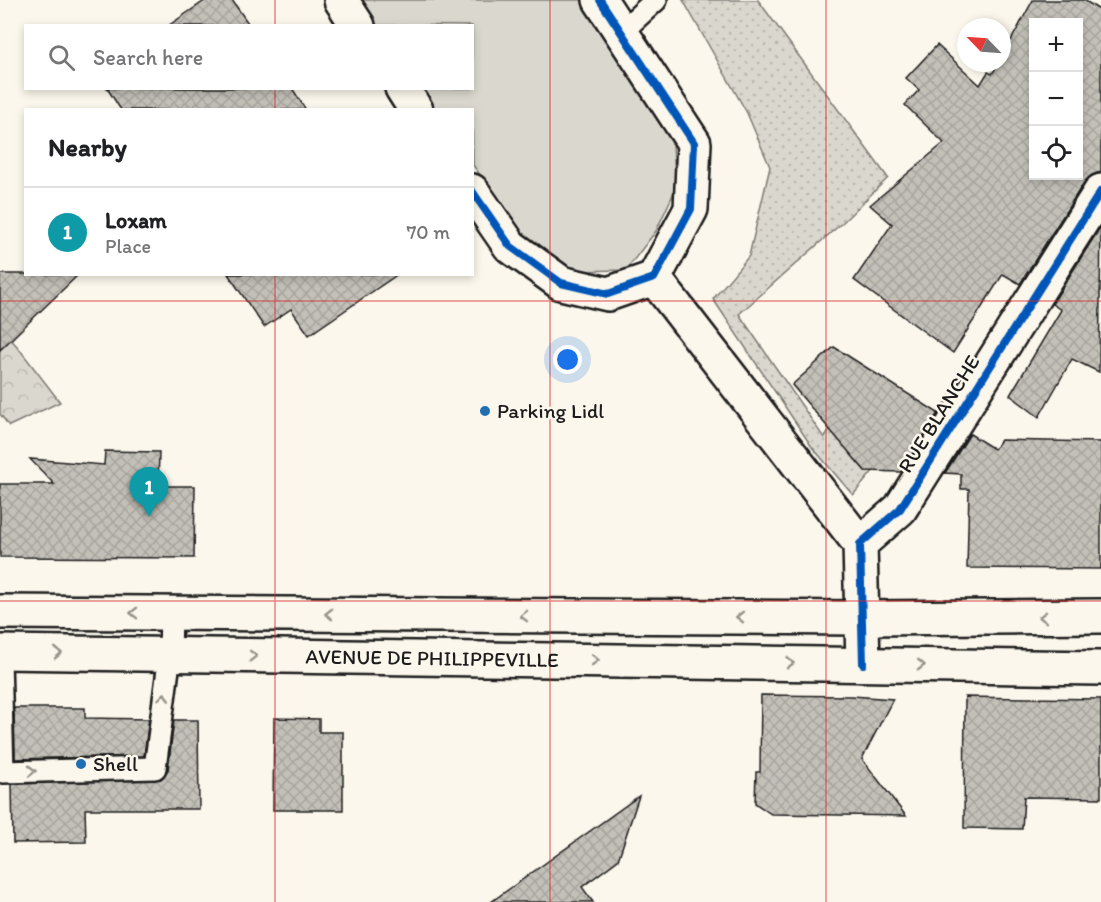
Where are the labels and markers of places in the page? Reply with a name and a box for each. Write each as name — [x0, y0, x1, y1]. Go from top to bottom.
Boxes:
place label: Parking Lidl — [497, 398, 604, 423]
marker: Parking Lidl — [478, 404, 492, 418]
pin: 1 — [130, 468, 168, 517]
place label: Shell — [93, 751, 138, 776]
marker: Shell — [74, 757, 88, 771]

